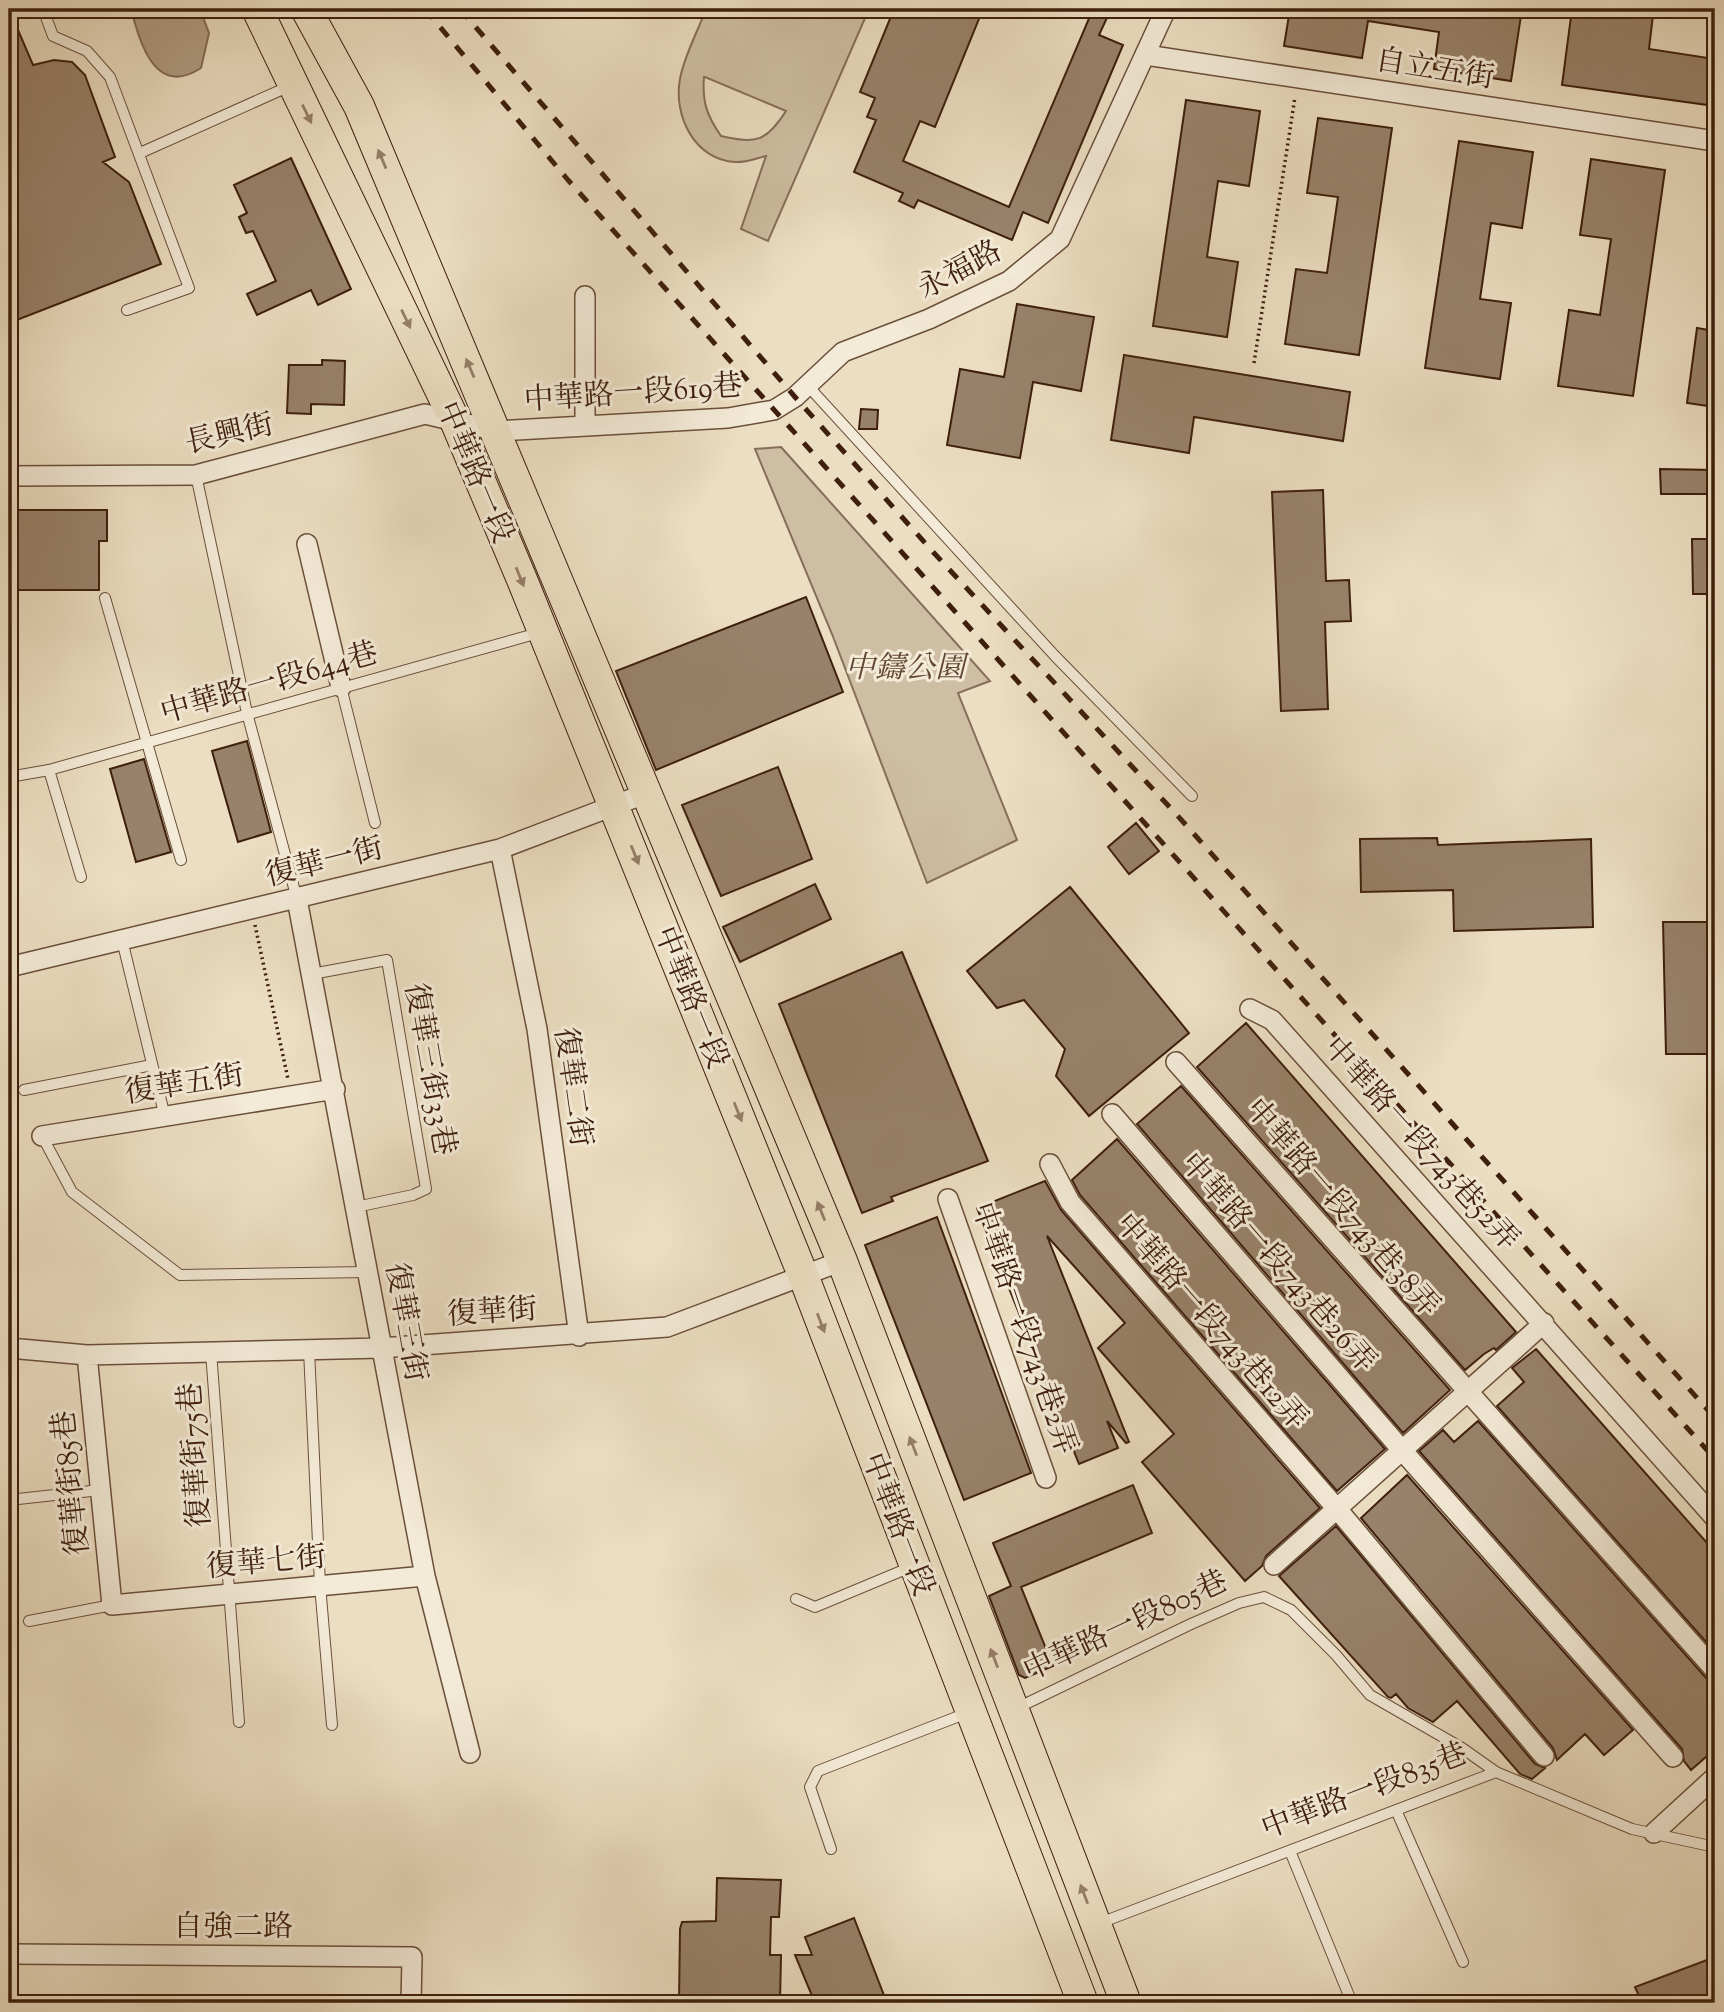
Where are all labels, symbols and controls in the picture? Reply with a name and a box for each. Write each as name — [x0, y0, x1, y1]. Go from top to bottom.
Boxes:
street label: 自立五街 — [1372, 40, 1497, 101]
one-way arrow — [302, 104, 313, 124]
one-way arrow — [376, 148, 387, 169]
street label: 永福路 — [910, 231, 1010, 311]
one-way arrow — [401, 309, 412, 329]
one-way arrow — [464, 358, 476, 378]
street label: 中華路一段619巷 — [522, 365, 744, 424]
street label: 中華路一段 — [425, 396, 523, 550]
street label: 長興街 — [181, 404, 278, 467]
one-way arrow — [515, 566, 526, 587]
street label: 中華路一段644巷 — [156, 633, 384, 736]
park label: 中鑄公園 — [845, 648, 969, 691]
street label: 復華一街 — [261, 828, 388, 899]
one-way arrow — [629, 845, 640, 866]
street label: 中華路一段 — [642, 920, 738, 1076]
street label: 復華三街33巷 — [392, 980, 465, 1159]
street label: 復華二街 — [542, 1025, 601, 1150]
street label: 中華路一段743巷52弄 — [1312, 1028, 1528, 1261]
street label: 復華五街 — [122, 1055, 247, 1116]
street label: 中華路一段743巷38弄 — [1234, 1090, 1448, 1327]
one-way arrow — [732, 1101, 743, 1122]
street label: 中華路一段743巷26弄 — [1169, 1144, 1385, 1383]
street label: 中華路一段743巷2弄 — [959, 1197, 1086, 1461]
one-way arrow — [815, 1201, 827, 1221]
street label: 中華路一段743巷12弄 — [1104, 1205, 1316, 1440]
street label: 復華三街 — [373, 1260, 436, 1385]
street label: 復華街 — [446, 1289, 539, 1338]
one-way arrow — [816, 1313, 827, 1334]
street label: 復華街75巷 — [170, 1381, 223, 1529]
street label: 復華街85巷 — [44, 1408, 101, 1557]
one-way arrow — [907, 1435, 918, 1456]
street label: 中華路一段 — [850, 1447, 944, 1603]
street label: 復華七街 — [205, 1537, 328, 1590]
street label: 中華路一段805巷 — [1017, 1561, 1235, 1693]
one-way arrow — [988, 1648, 999, 1669]
street label: 中華路一段835巷 — [1256, 1733, 1474, 1851]
one-way arrow — [1078, 1883, 1089, 1904]
street label: 自強二路 — [173, 1907, 293, 1950]

